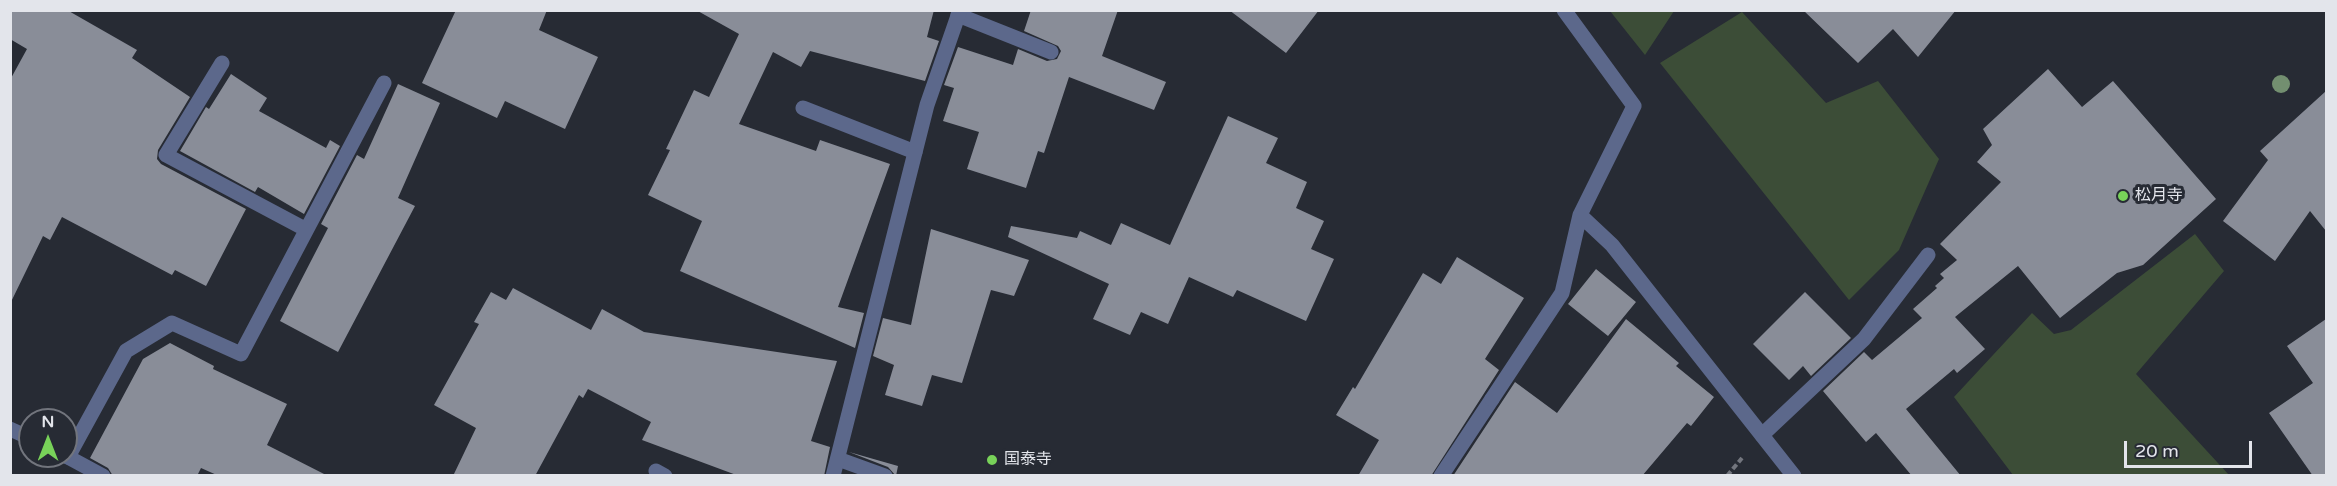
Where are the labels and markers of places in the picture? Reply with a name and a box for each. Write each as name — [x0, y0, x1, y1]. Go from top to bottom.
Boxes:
place label: 松月寺 — [2135, 186, 2183, 206]
marker: 松月寺 — [2116, 189, 2130, 203]
place label: 国泰寺 — [1004, 450, 1052, 470]
marker: 国泰寺 — [985, 453, 999, 467]

